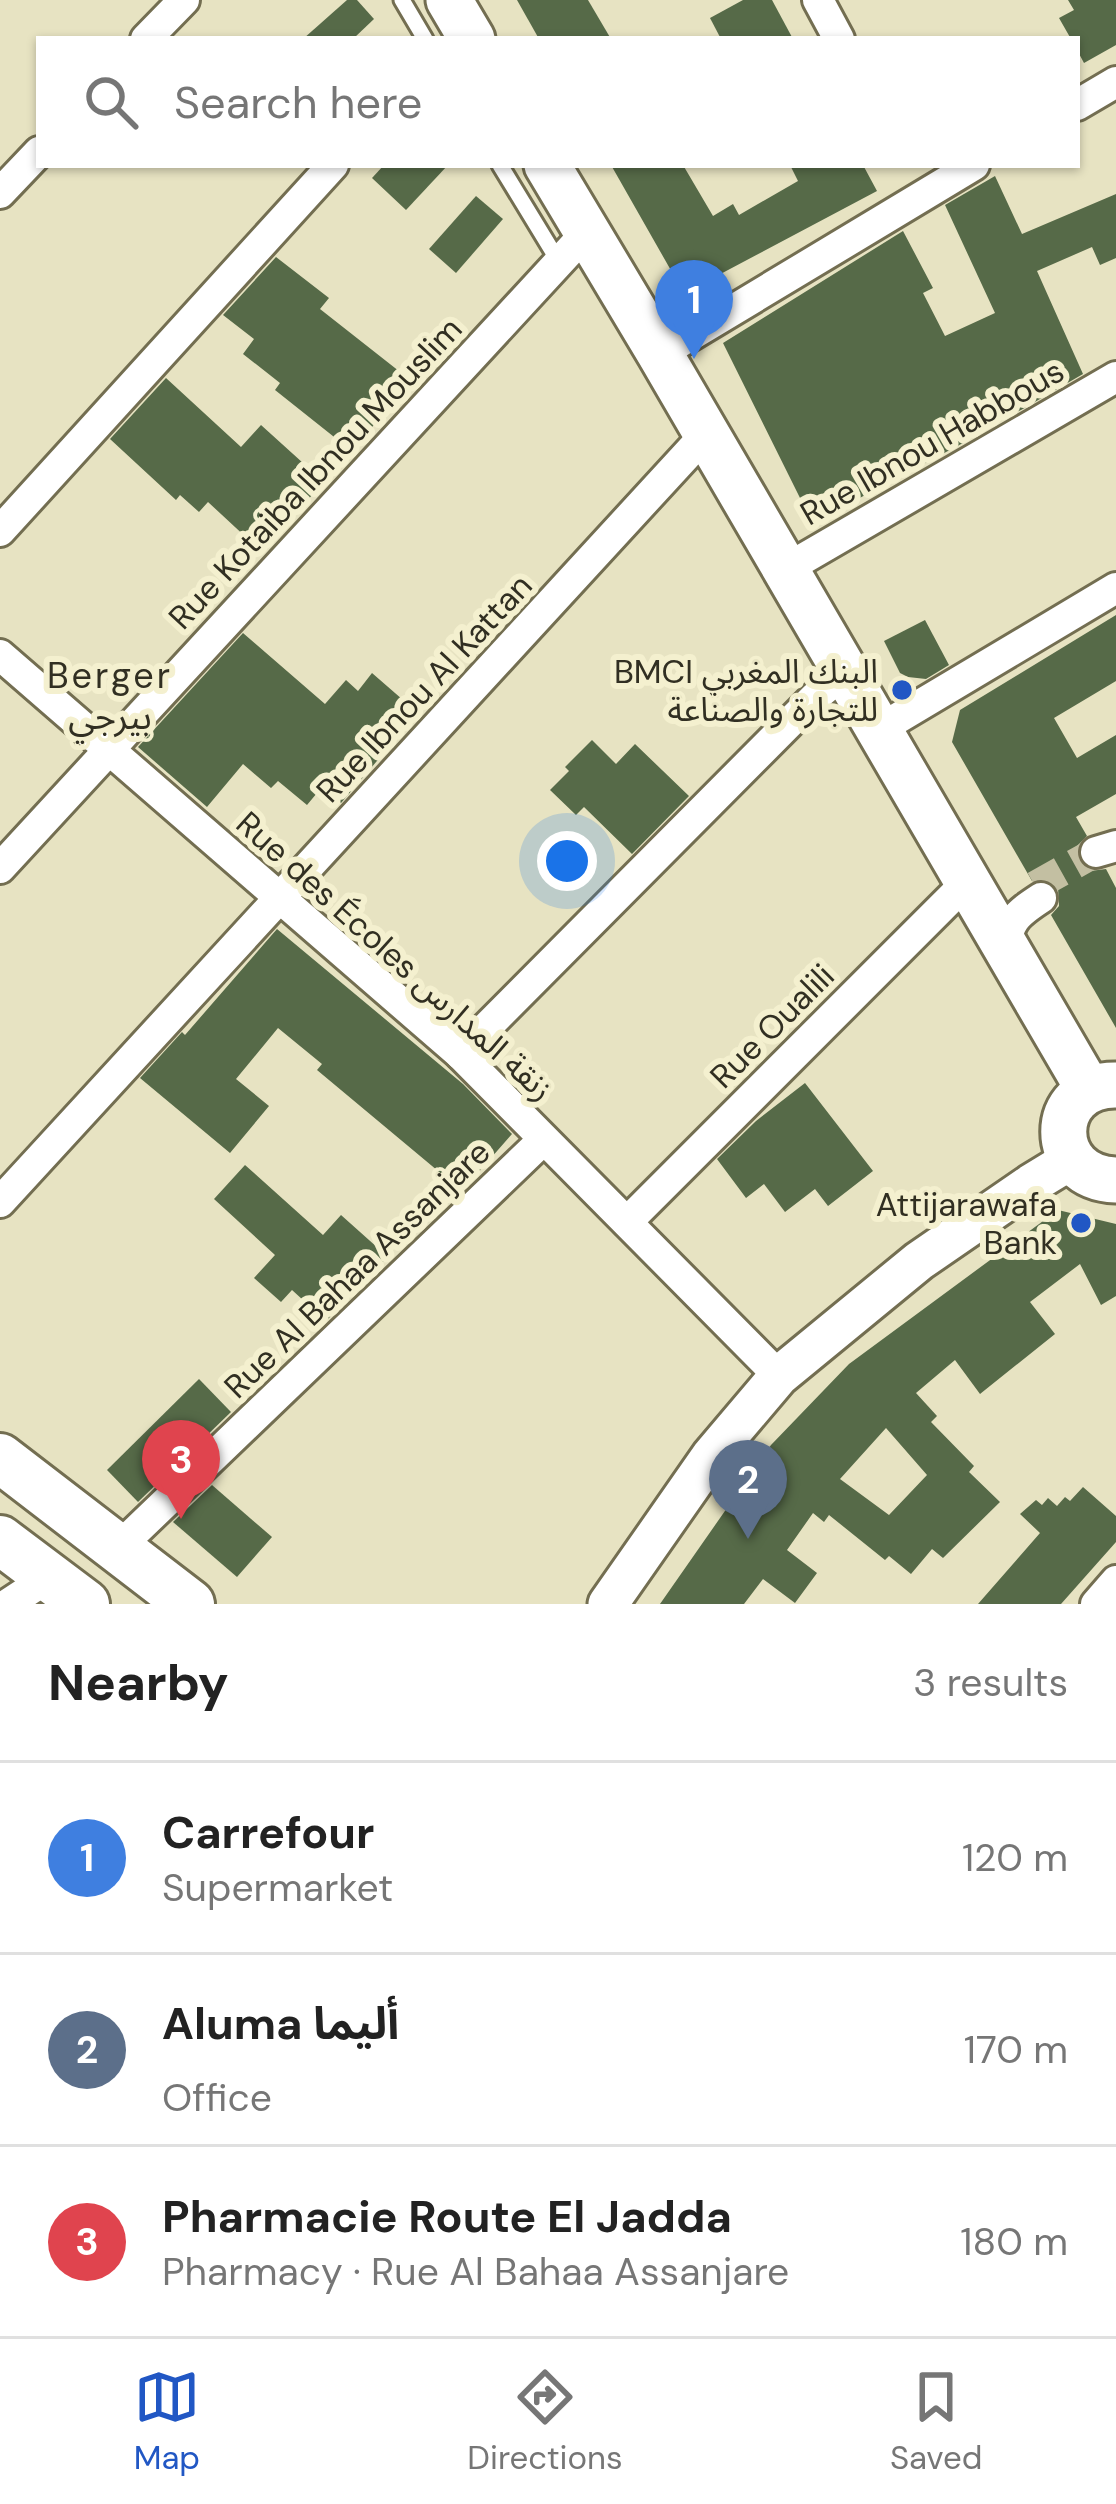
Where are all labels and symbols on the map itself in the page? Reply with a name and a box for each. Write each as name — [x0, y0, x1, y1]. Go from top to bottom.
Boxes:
pin: 1 — [655, 260, 733, 359]
street label: Rue Kotaiba Ibnou Mouslim — [159, 308, 471, 638]
street label: Rue Ibnou Habbous — [792, 349, 1072, 535]
street label: Rue Ibnou Al Kattan — [307, 565, 541, 811]
place label: BMCI البنك المغربي للتجارة والصناعة — [614, 650, 878, 731]
district label: Berger بيرجي — [47, 652, 173, 744]
marker: BMCI البنك المغربي للتجارة والصناعة — [889, 677, 915, 703]
street label: Rue des Écoles زنقة المدارس — [227, 802, 563, 1110]
your location — [537, 831, 597, 891]
street label: Rue Oualili — [701, 955, 843, 1097]
street label: Rue Al Bahaa Assanjare — [215, 1131, 499, 1407]
place label: Attijarawafa Bank — [876, 1183, 1057, 1264]
marker: Attijarawafa Bank — [1068, 1210, 1094, 1236]
pin: 3 — [142, 1420, 220, 1519]
pin: 2 — [709, 1440, 787, 1539]

